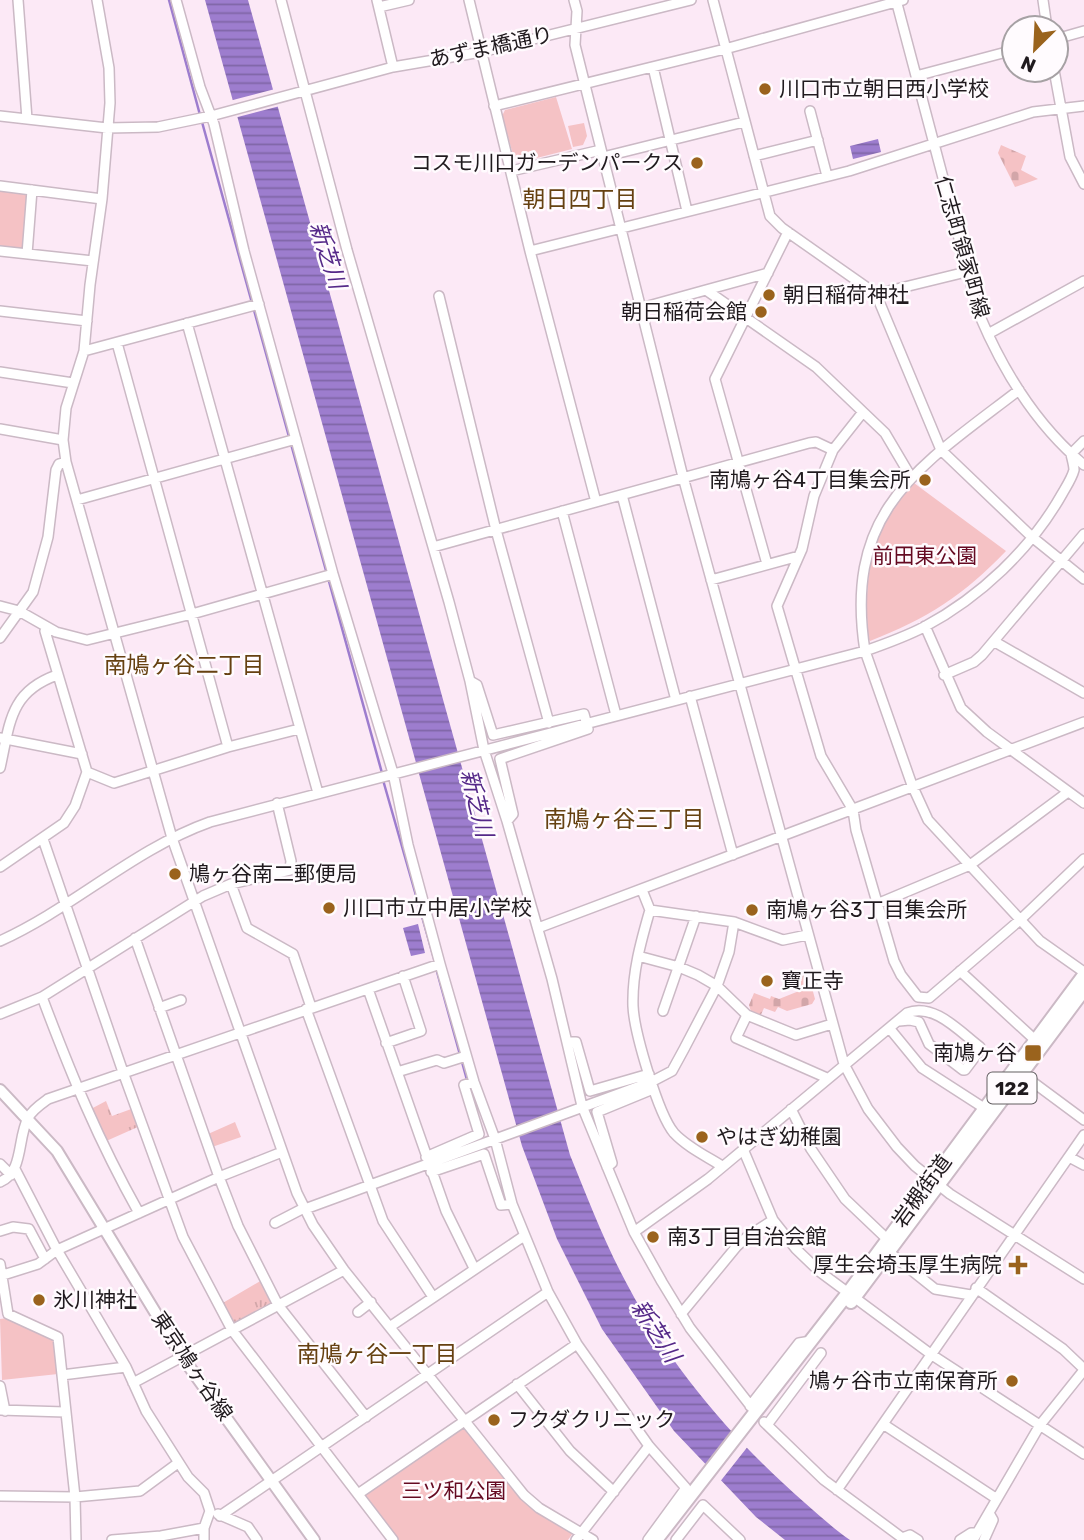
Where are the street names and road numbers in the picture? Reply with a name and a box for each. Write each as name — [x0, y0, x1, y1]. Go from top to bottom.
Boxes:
street label: あずま橋通り — [427, 21, 555, 72]
street label: 仁志町領家町線 — [930, 173, 995, 321]
road number: 122 — [988, 1072, 1036, 1104]
street label: 岩槻街道 — [887, 1149, 956, 1232]
street label: 東京鳩ヶ谷線 — [147, 1307, 238, 1425]

